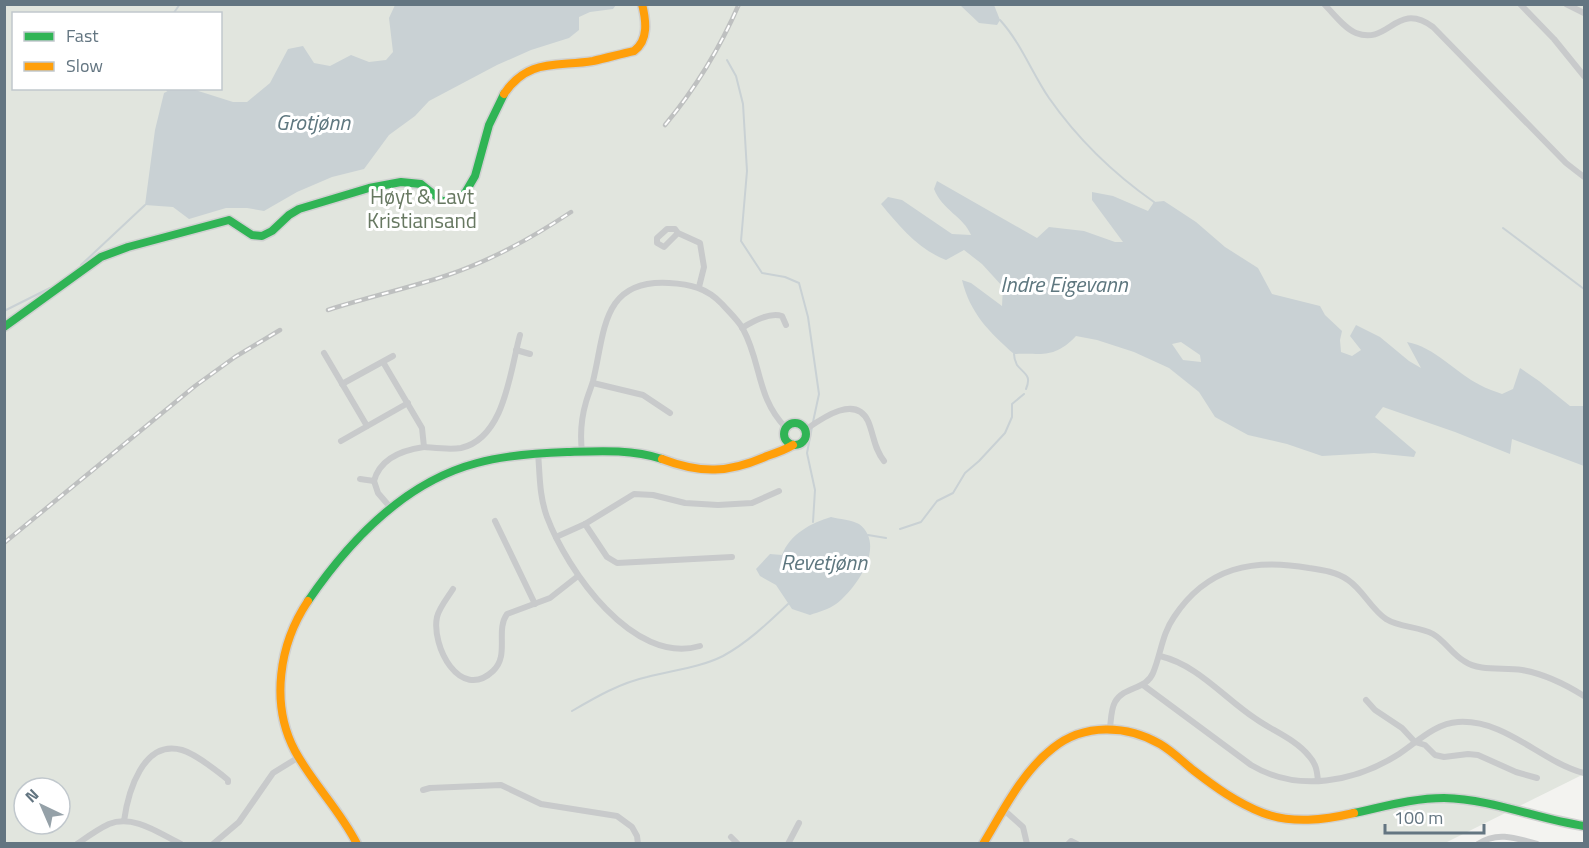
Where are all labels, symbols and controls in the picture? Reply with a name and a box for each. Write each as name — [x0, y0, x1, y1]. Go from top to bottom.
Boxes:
legend — [12, 12, 222, 90]
text: Fast — [66, 22, 99, 49]
text: Slow — [66, 52, 103, 79]
water label: Grotjønn — [276, 105, 351, 139]
park label: Høyt & Lavt Kristiansand — [367, 180, 477, 236]
water label: Indre Eigevann — [1000, 267, 1129, 301]
water label: Revetjønn — [781, 545, 868, 579]
north arrow — [12, 776, 72, 836]
text: N — [19, 783, 44, 808]
scale bar — [1385, 797, 1484, 835]
text: 100 m — [1394, 804, 1443, 831]

